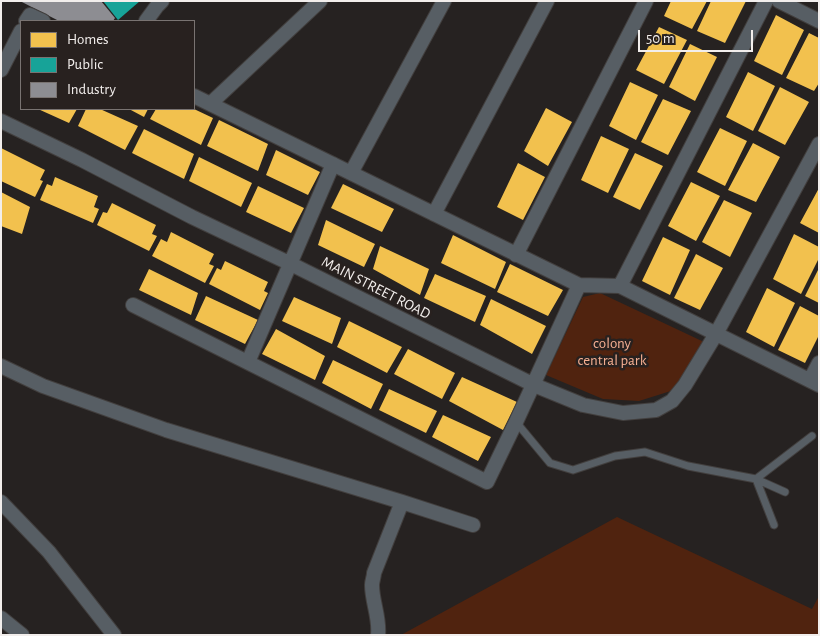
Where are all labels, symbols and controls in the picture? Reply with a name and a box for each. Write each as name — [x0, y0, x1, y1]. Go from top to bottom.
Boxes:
legend — [20, 20, 195, 110]
scale bar — [640, 20, 755, 52]
text: 50 m — [646, 31, 675, 46]
text: Homes — [67, 32, 109, 47]
text: Public — [67, 57, 103, 72]
text: Industry — [67, 82, 116, 97]
street label: MAIN STREET ROAD — [319, 253, 433, 323]
park label: colony central park — [577, 334, 647, 369]

